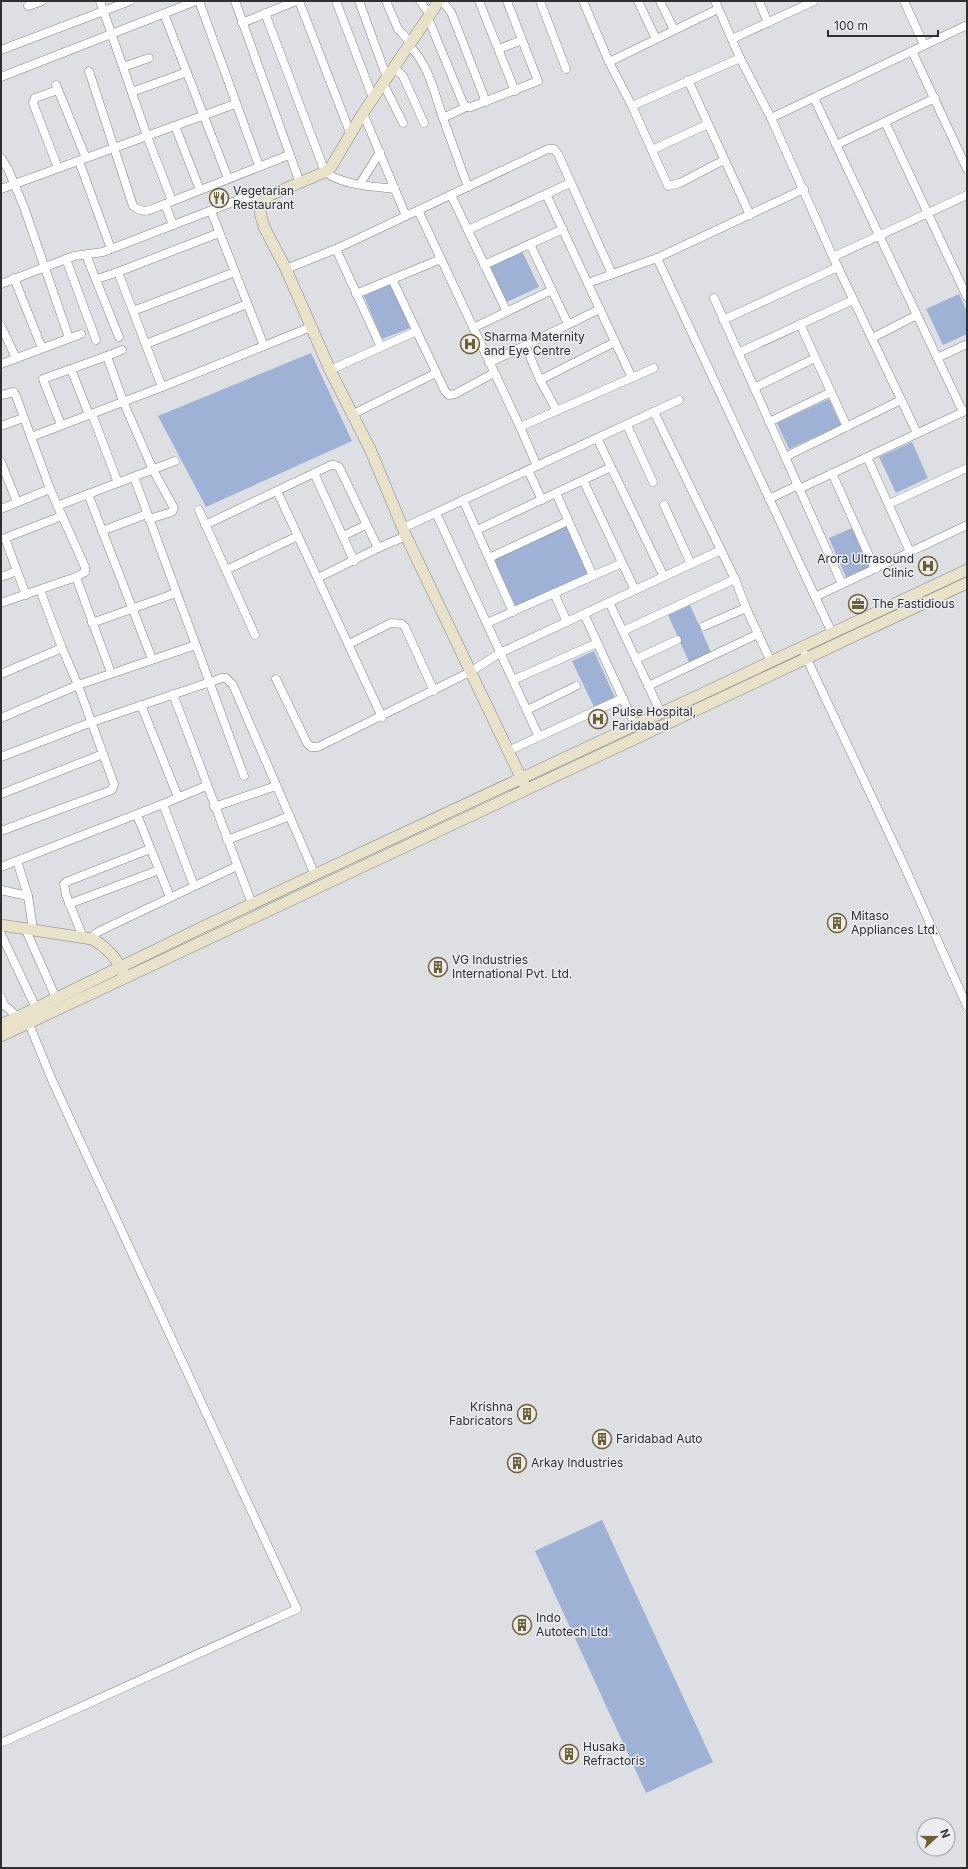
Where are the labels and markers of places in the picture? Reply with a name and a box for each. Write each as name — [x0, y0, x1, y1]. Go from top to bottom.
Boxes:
place label: Vegetarian Restaurant — [233, 183, 294, 212]
restaurant icon: Vegetarian Restaurant — [208, 187, 230, 209]
place label: Sharma Maternity and Eye Centre — [484, 329, 585, 358]
hospital icon: Sharma Maternity and Eye Centre — [459, 333, 481, 355]
place label: Arora Ultrasound Clinic — [817, 551, 914, 580]
hospital icon: Arora Ultrasound Clinic — [917, 555, 939, 577]
office icon: The Fastidious — [847, 593, 869, 615]
place label: The Fastidious — [872, 596, 955, 611]
place label: Pulse Hospital, Faridabad — [612, 704, 696, 733]
hospital icon: Pulse Hospital, Faridabad — [587, 708, 609, 730]
place label: Mitaso Appliances Ltd. — [851, 908, 938, 937]
building icon: Mitaso Appliances Ltd. — [826, 912, 848, 934]
place label: VG Industries International Pvt. Ltd. — [452, 952, 572, 981]
building icon: VG Industries International Pvt. Ltd. — [427, 956, 449, 978]
place label: Krishna Fabricators — [449, 1399, 513, 1428]
building icon: Krishna Fabricators — [516, 1403, 538, 1425]
building icon: Faridabad Auto — [591, 1428, 613, 1450]
place label: Faridabad Auto — [616, 1431, 703, 1446]
building icon: Arkay Industries — [506, 1452, 528, 1474]
place label: Arkay Industries — [531, 1455, 623, 1470]
place label: Indo Autotech Ltd. — [536, 1610, 612, 1639]
building icon: Indo Autotech Ltd. — [511, 1614, 533, 1636]
place label: Husaka Refractoris — [583, 1739, 645, 1768]
building icon: Husaka Refractoris — [558, 1743, 580, 1765]

